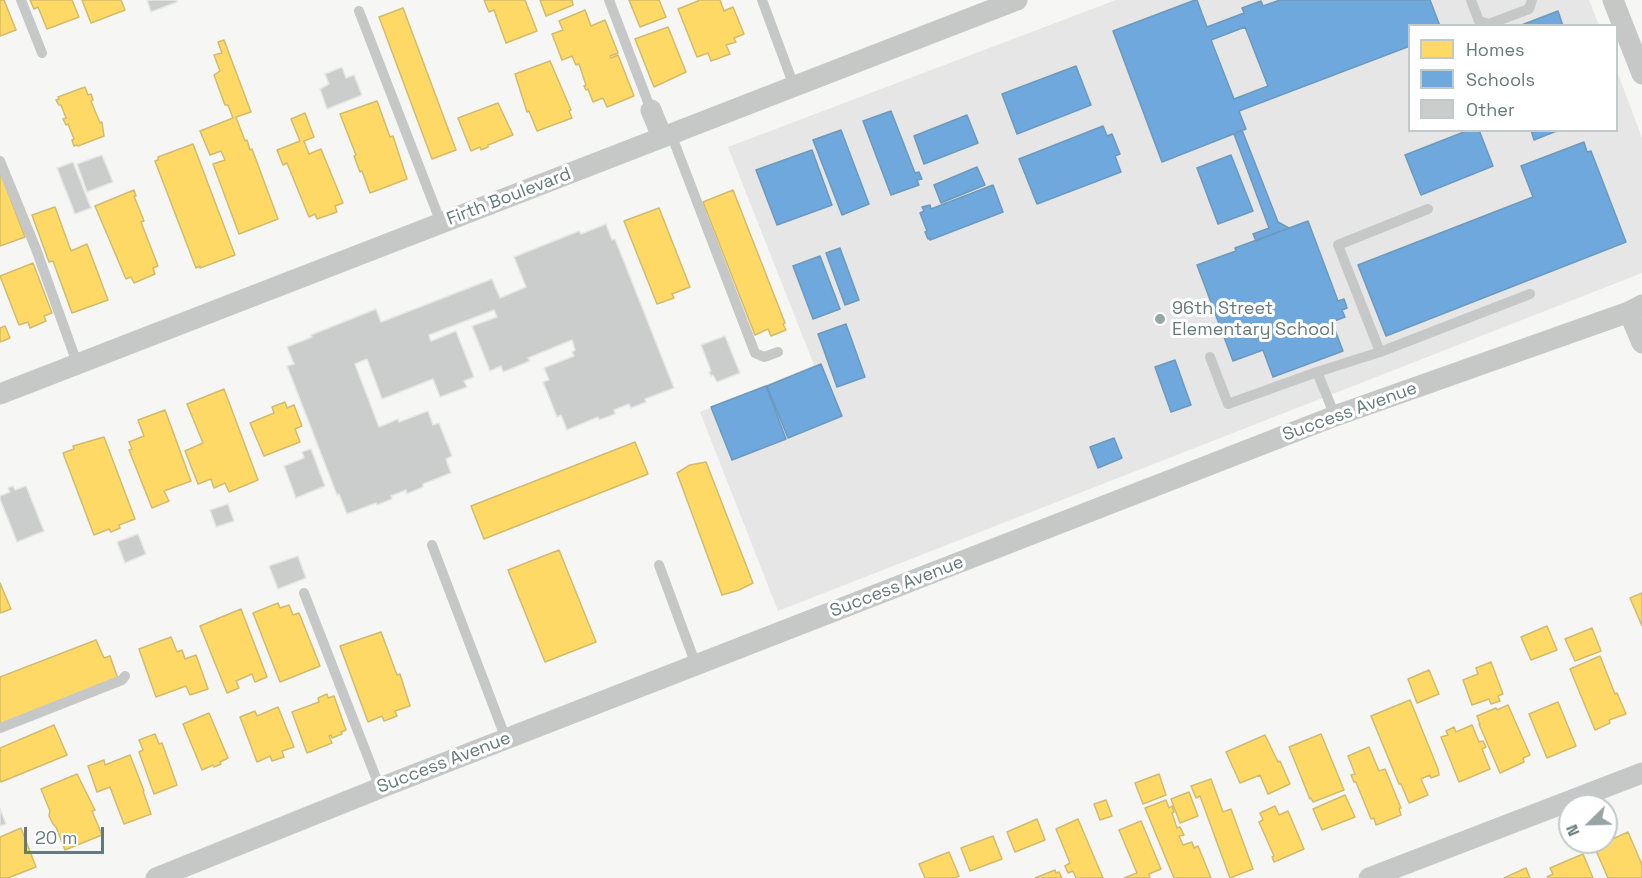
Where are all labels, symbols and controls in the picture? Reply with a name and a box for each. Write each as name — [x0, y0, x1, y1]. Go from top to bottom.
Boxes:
legend — [1408, 24, 1618, 132]
text: Homes — [1466, 38, 1525, 61]
text: Schools — [1466, 68, 1535, 91]
text: Other — [1466, 98, 1515, 121]
street label: Firth Boulevard — [444, 163, 574, 231]
place label: 96th Street Elementary School — [1172, 298, 1335, 340]
marker: 96th Street Elementary School — [1153, 312, 1167, 326]
street label: Success Avenue — [1280, 378, 1420, 446]
street label: Success Avenue — [827, 552, 967, 622]
street label: Success Avenue — [374, 728, 514, 798]
north arrow — [1558, 794, 1618, 854]
scale bar — [27, 815, 106, 853]
text: N — [1561, 821, 1585, 839]
text: 20 m — [35, 826, 78, 849]

